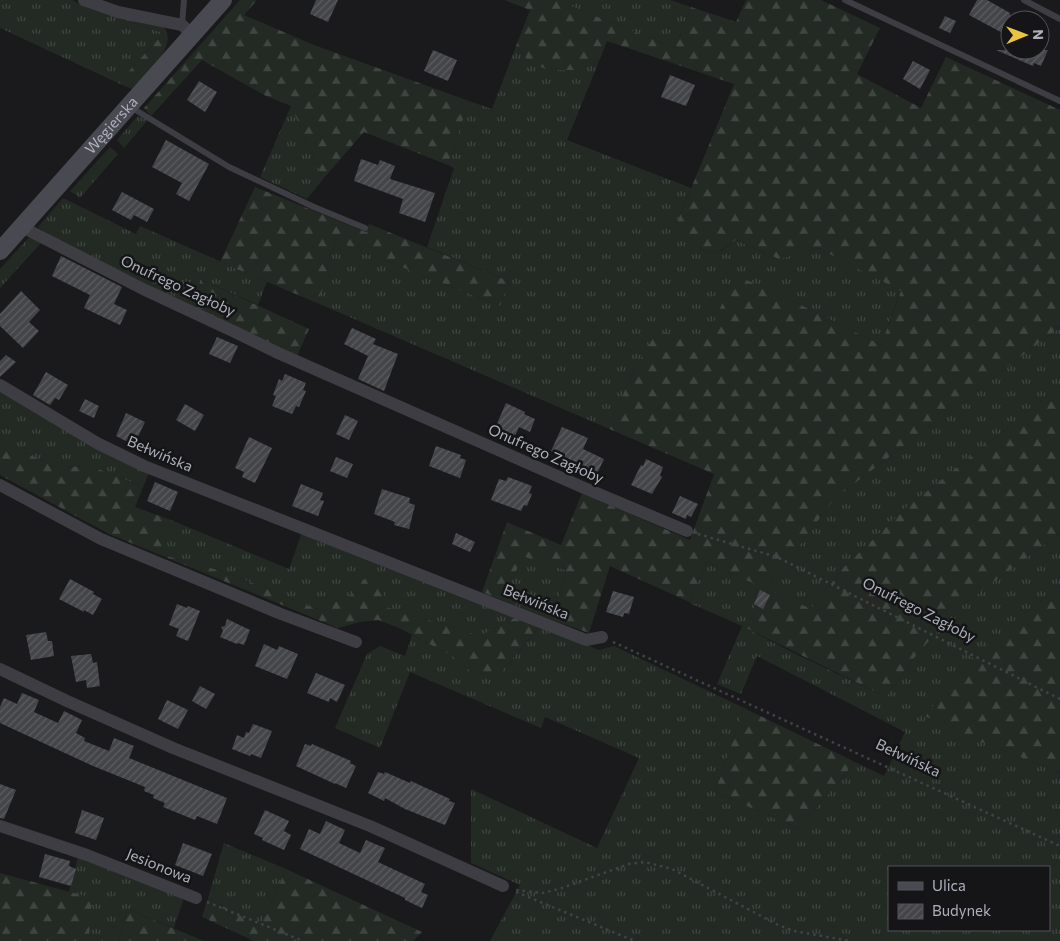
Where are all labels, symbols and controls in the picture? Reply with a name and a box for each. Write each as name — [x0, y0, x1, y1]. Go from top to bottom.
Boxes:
north arrow — [1000, 10, 1050, 60]
text: N — [1030, 29, 1047, 40]
street label: Węgierska — [81, 92, 141, 157]
street label: Onufrego Zagłoby — [118, 251, 239, 320]
street label: Onufrego Zagłoby — [486, 420, 607, 487]
street label: Bełwińska — [125, 431, 196, 475]
street label: Onufrego Zagłoby — [860, 573, 979, 646]
street label: Bełwińska — [501, 580, 572, 622]
street label: Bełwińska — [873, 734, 944, 780]
street label: Jesionowa — [124, 844, 195, 886]
legend — [888, 866, 1050, 931]
text: Ulica — [932, 876, 966, 894]
text: Budynek — [932, 901, 991, 919]

